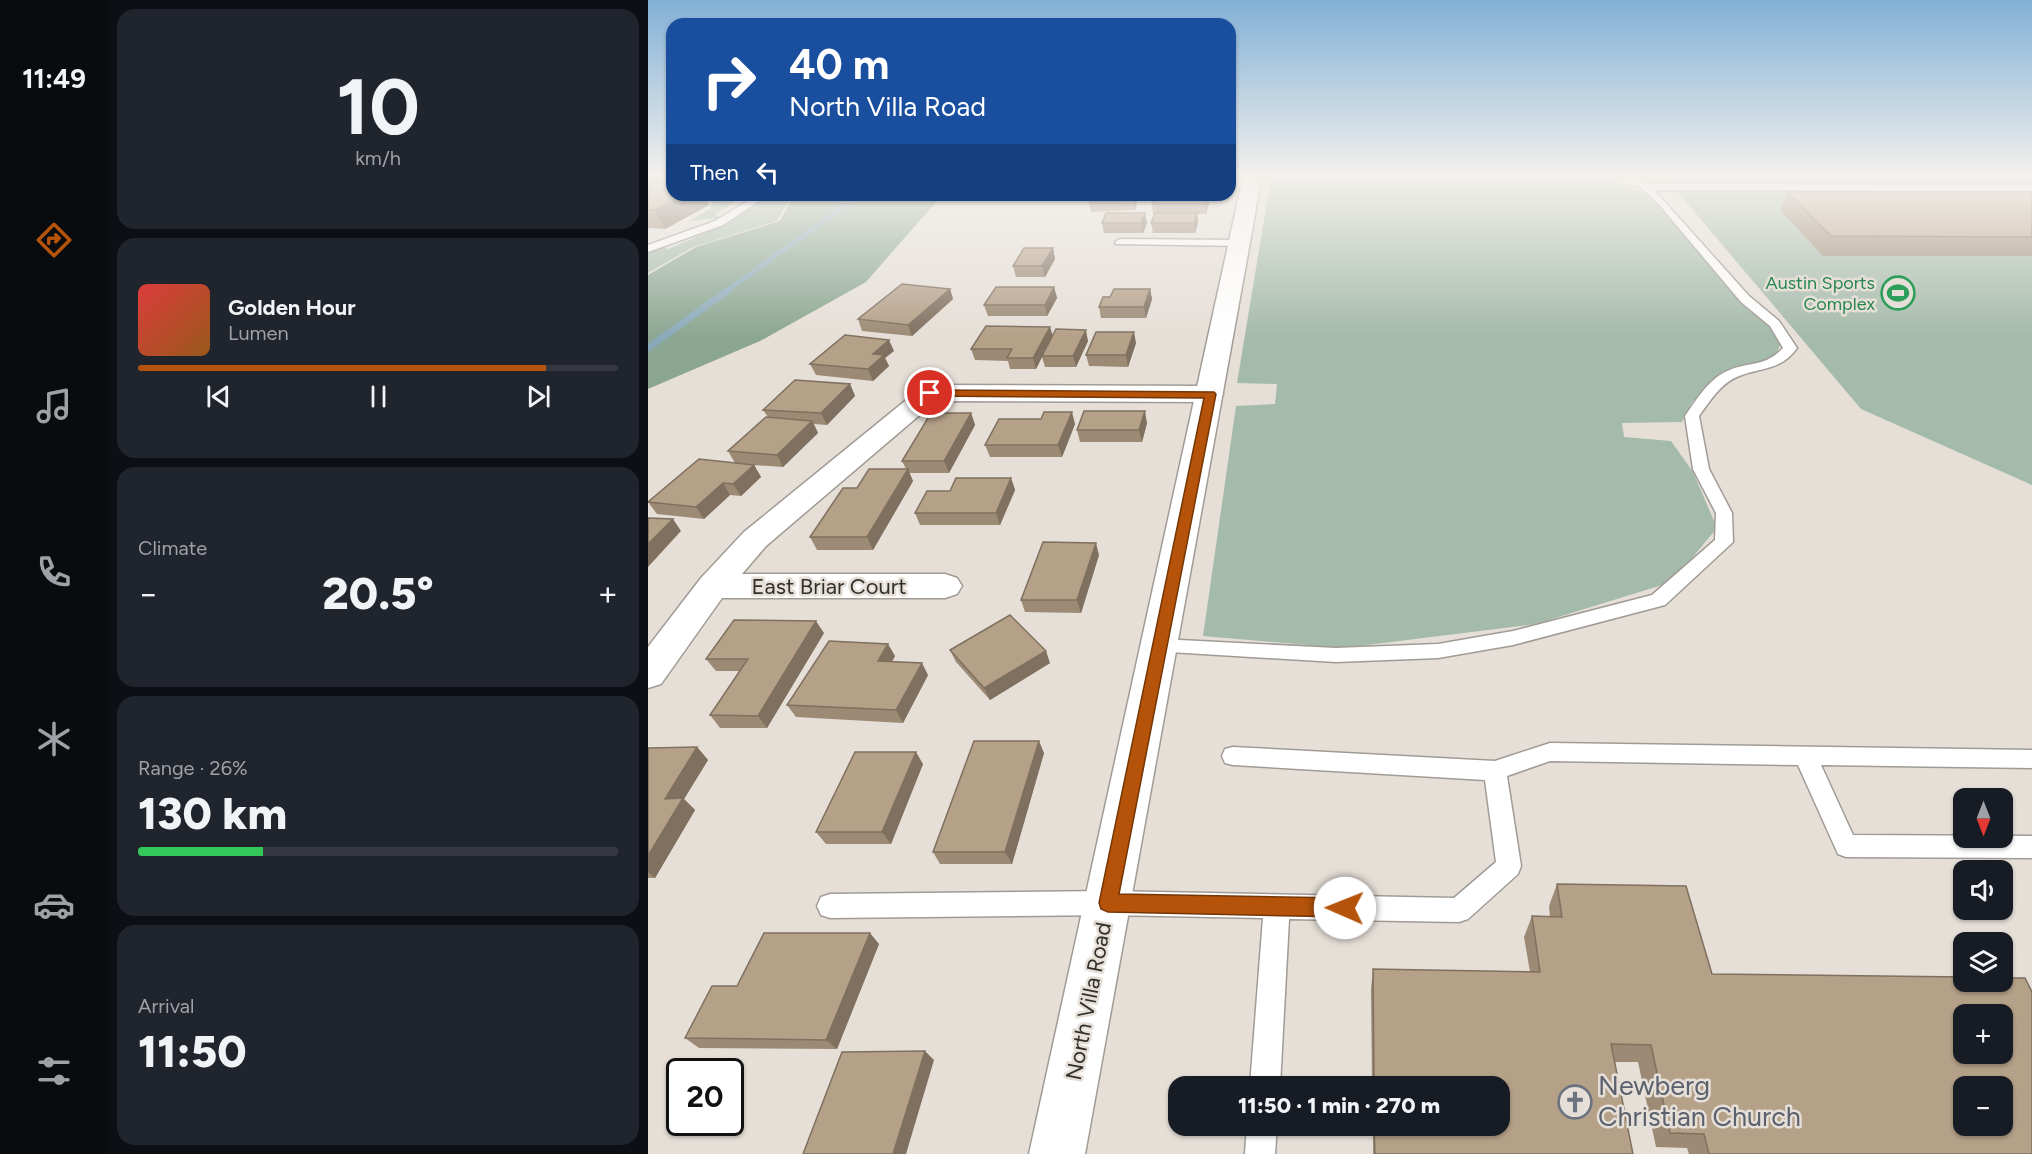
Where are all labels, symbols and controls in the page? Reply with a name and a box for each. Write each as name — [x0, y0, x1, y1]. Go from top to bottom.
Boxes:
text: 40 m — [789, 39, 889, 90]
icon: right — [690, 42, 768, 120]
text: 10 — [336, 60, 420, 154]
text: 11:49 — [22, 62, 86, 95]
text: North Villa Road — [789, 90, 986, 123]
text: km/h — [355, 146, 401, 170]
icon: left — [751, 156, 784, 189]
text: Then — [690, 159, 739, 186]
icon: directions — [33, 219, 75, 261]
place label: Austin Sports Complex — [1766, 272, 1875, 315]
sports icon: Austin Sports Complex — [1880, 275, 1916, 311]
text: Golden Hour — [228, 294, 356, 321]
text: Lumen — [228, 321, 289, 345]
pin — [904, 367, 955, 418]
icon: arrive — [913, 376, 946, 409]
icon: previous — [202, 380, 235, 413]
icon: pause — [362, 380, 395, 413]
icon: next — [522, 380, 555, 413]
icon: music — [33, 385, 75, 427]
text: Climate — [138, 536, 207, 560]
icon: phone — [33, 551, 75, 593]
text: 20.5° — [322, 566, 434, 620]
street label: East Briar Court — [752, 573, 906, 600]
text: − — [138, 574, 159, 613]
text: + — [597, 574, 618, 613]
icon: climate — [33, 718, 75, 760]
text: Range · 26% — [138, 756, 248, 780]
text: 130 km — [138, 786, 287, 840]
north arrow — [1953, 788, 2013, 848]
map controls — [1953, 788, 2013, 1136]
button: sound — [1953, 860, 2013, 920]
position arrow — [1313, 876, 1377, 940]
icon: car — [33, 884, 75, 926]
street label: North Villa Road — [1060, 920, 1117, 1082]
button: layers — [1953, 932, 2013, 992]
text: Arrival — [138, 994, 194, 1018]
button: + — [1953, 1004, 2013, 1064]
text: 11:50 — [138, 1024, 247, 1078]
icon: filters — [33, 1050, 75, 1092]
speed limit sign: 20 — [666, 1058, 744, 1136]
place label: Newberg Christian Church — [1598, 1069, 1801, 1133]
button: − — [1953, 1076, 2013, 1136]
church icon: Newberg Christian Church — [1557, 1084, 1593, 1120]
text: 11:50 · 1 min · 270 m — [1238, 1092, 1440, 1119]

